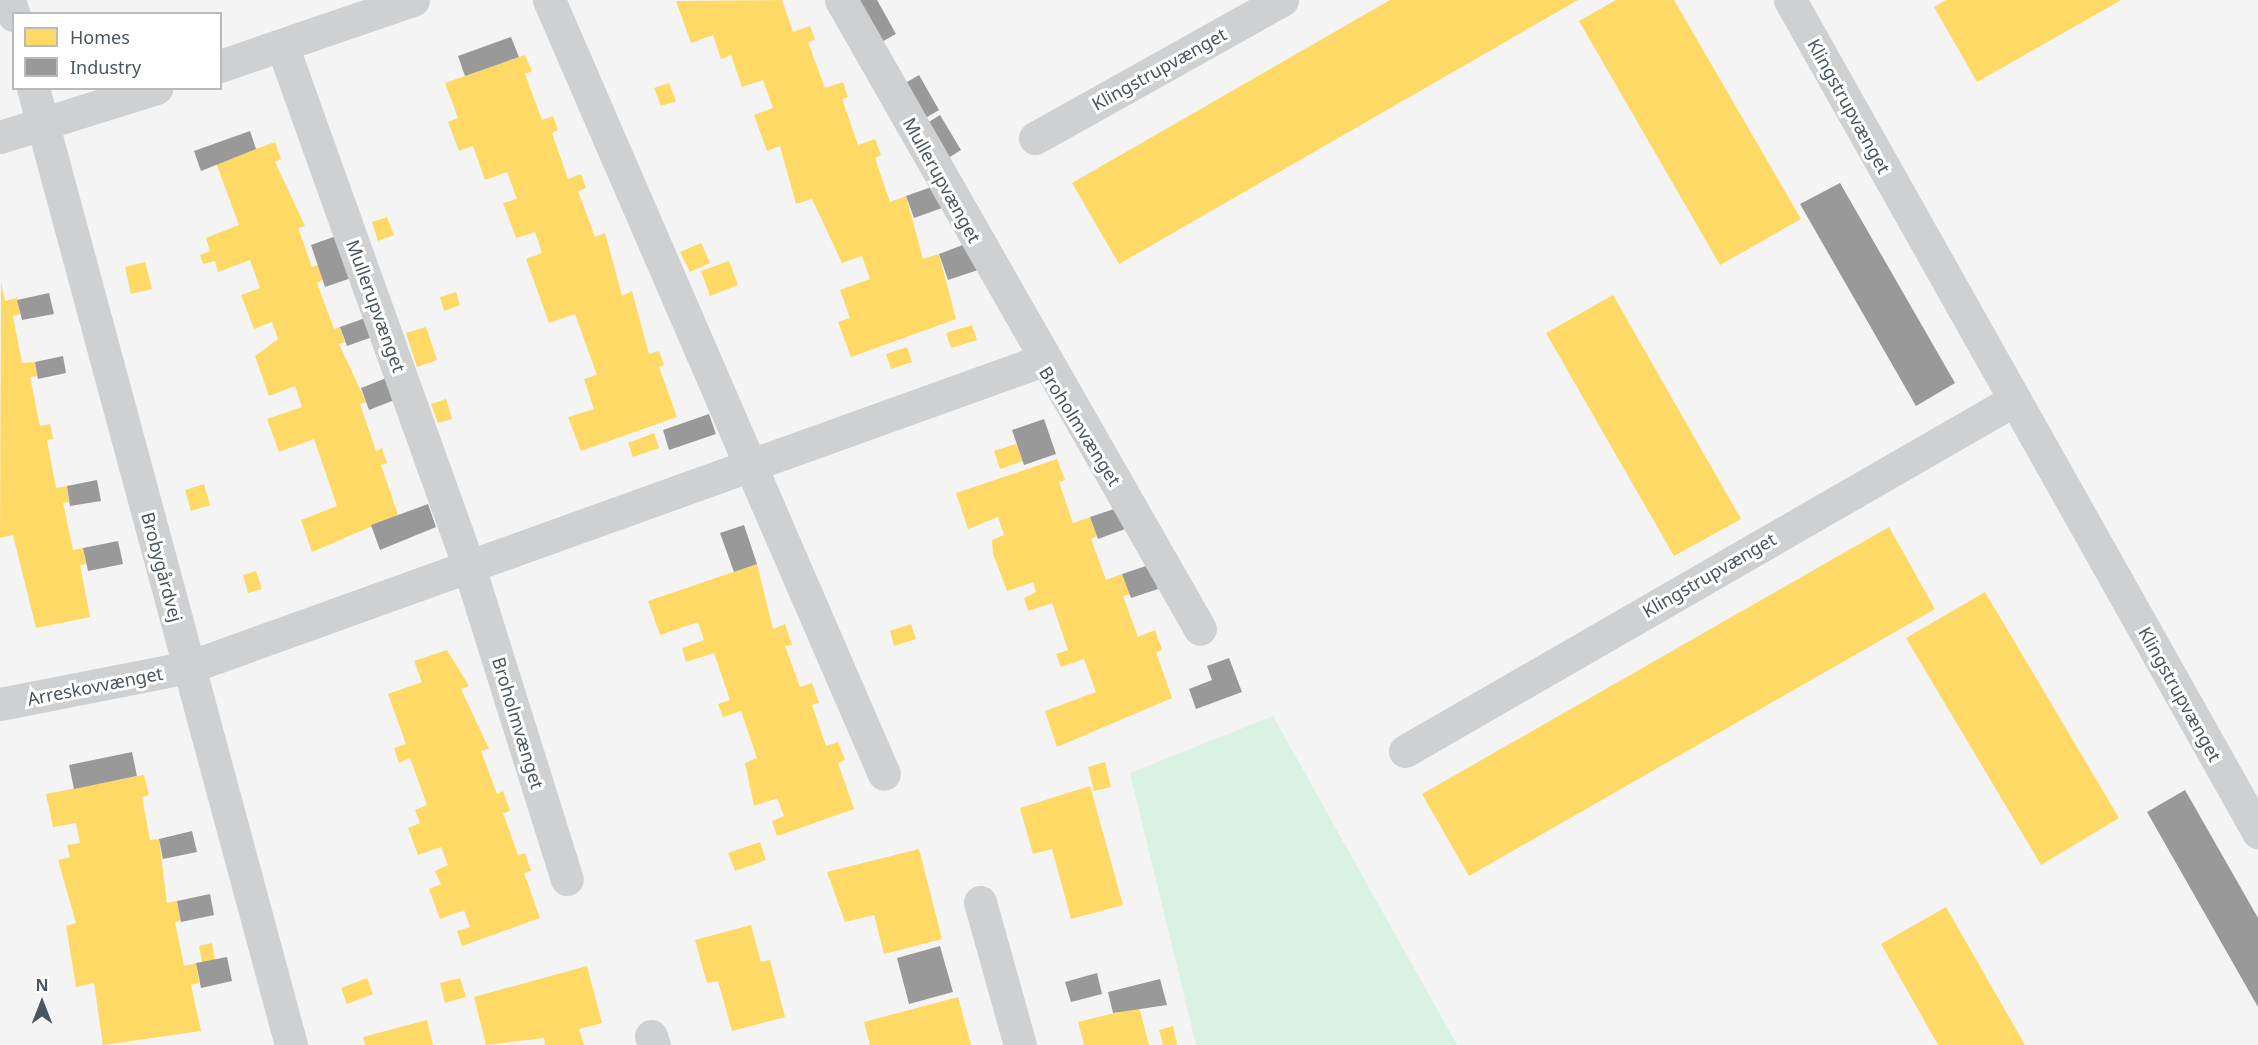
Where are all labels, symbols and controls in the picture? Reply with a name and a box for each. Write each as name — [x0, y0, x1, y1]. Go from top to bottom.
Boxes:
legend — [12, 12, 222, 90]
street label: Klingstrupvænget — [1088, 23, 1230, 115]
text: Homes — [70, 25, 130, 49]
street label: Klingstrupvænget — [1803, 35, 1895, 177]
text: Industry — [70, 55, 141, 79]
street label: Mullerupvænget — [899, 114, 985, 246]
street label: Mullerupvænget — [342, 237, 410, 375]
street label: Broholmvænget — [1035, 362, 1125, 490]
street label: Brobygårdvej — [137, 510, 187, 624]
street label: Klingstrupvænget — [1638, 528, 1780, 622]
street label: Klingstrupvænget — [2134, 623, 2226, 765]
street label: Broholmvænget — [488, 654, 548, 792]
street label: Arreskovvænget — [25, 662, 165, 710]
north arrow — [12, 973, 72, 1033]
text: N — [35, 974, 49, 996]

